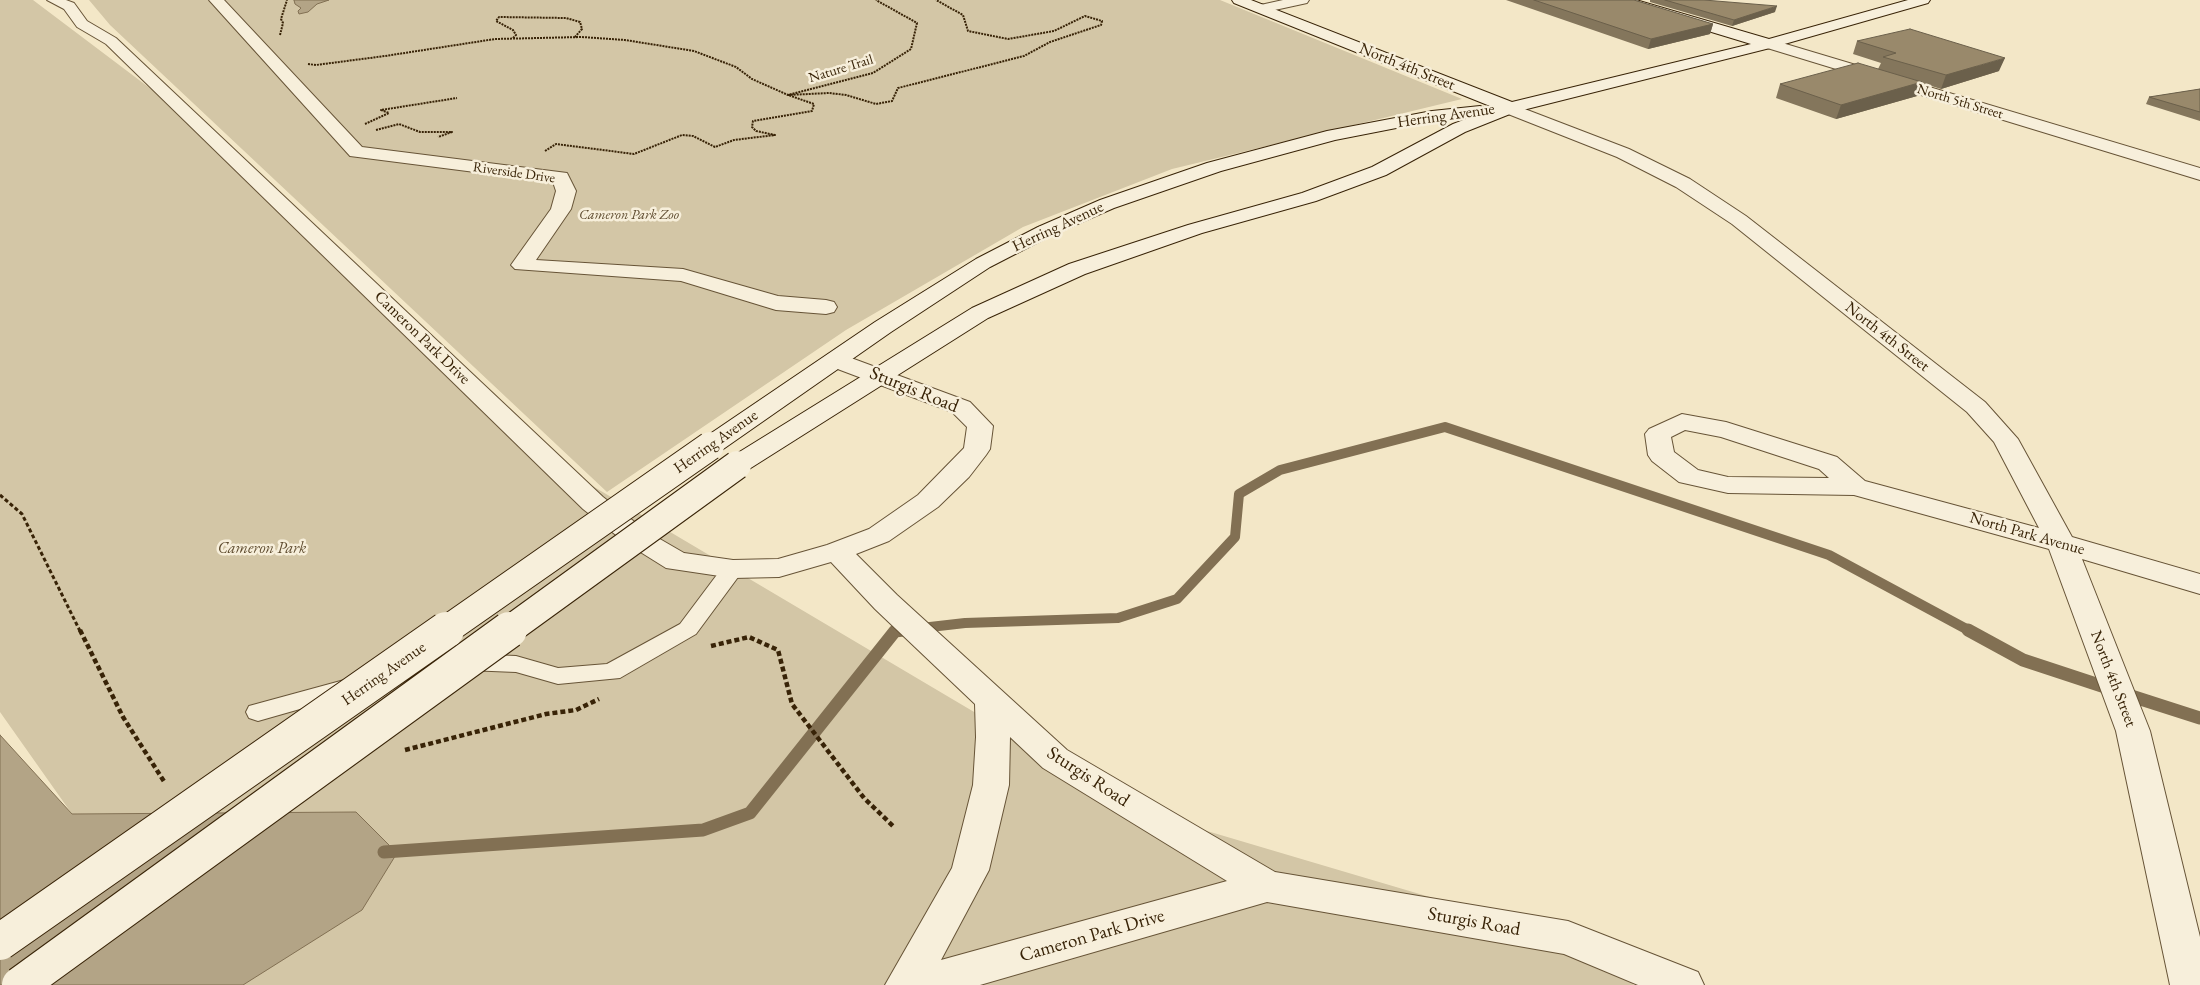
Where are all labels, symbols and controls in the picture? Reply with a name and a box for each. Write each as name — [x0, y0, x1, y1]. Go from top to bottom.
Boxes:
street label: North 4th Street — [1356, 39, 1458, 95]
street label: Nature Trail — [807, 51, 875, 87]
street label: North 5th Street — [1915, 81, 2005, 123]
street label: Herring Avenue — [1396, 100, 1496, 132]
street label: Riverside Drive — [472, 159, 556, 187]
street label: Herring Avenue — [1009, 198, 1107, 256]
park label: Cameron Park Zoo — [579, 207, 679, 223]
street label: Cameron Park Drive — [370, 287, 474, 389]
street label: North 4th Street — [1841, 298, 1933, 376]
street label: Sturgis Road — [866, 362, 962, 418]
street label: Herring Avenue — [670, 406, 762, 478]
street label: North Park Avenue — [1967, 508, 2087, 560]
park label: Cameron Park — [218, 539, 306, 559]
street label: North 4th Street — [2086, 628, 2140, 730]
street label: Herring Avenue — [338, 638, 430, 710]
street label: Sturgis Road — [1042, 742, 1134, 812]
street label: Sturgis Road — [1426, 903, 1522, 941]
street label: Cameron Park Drive — [1017, 904, 1167, 968]

